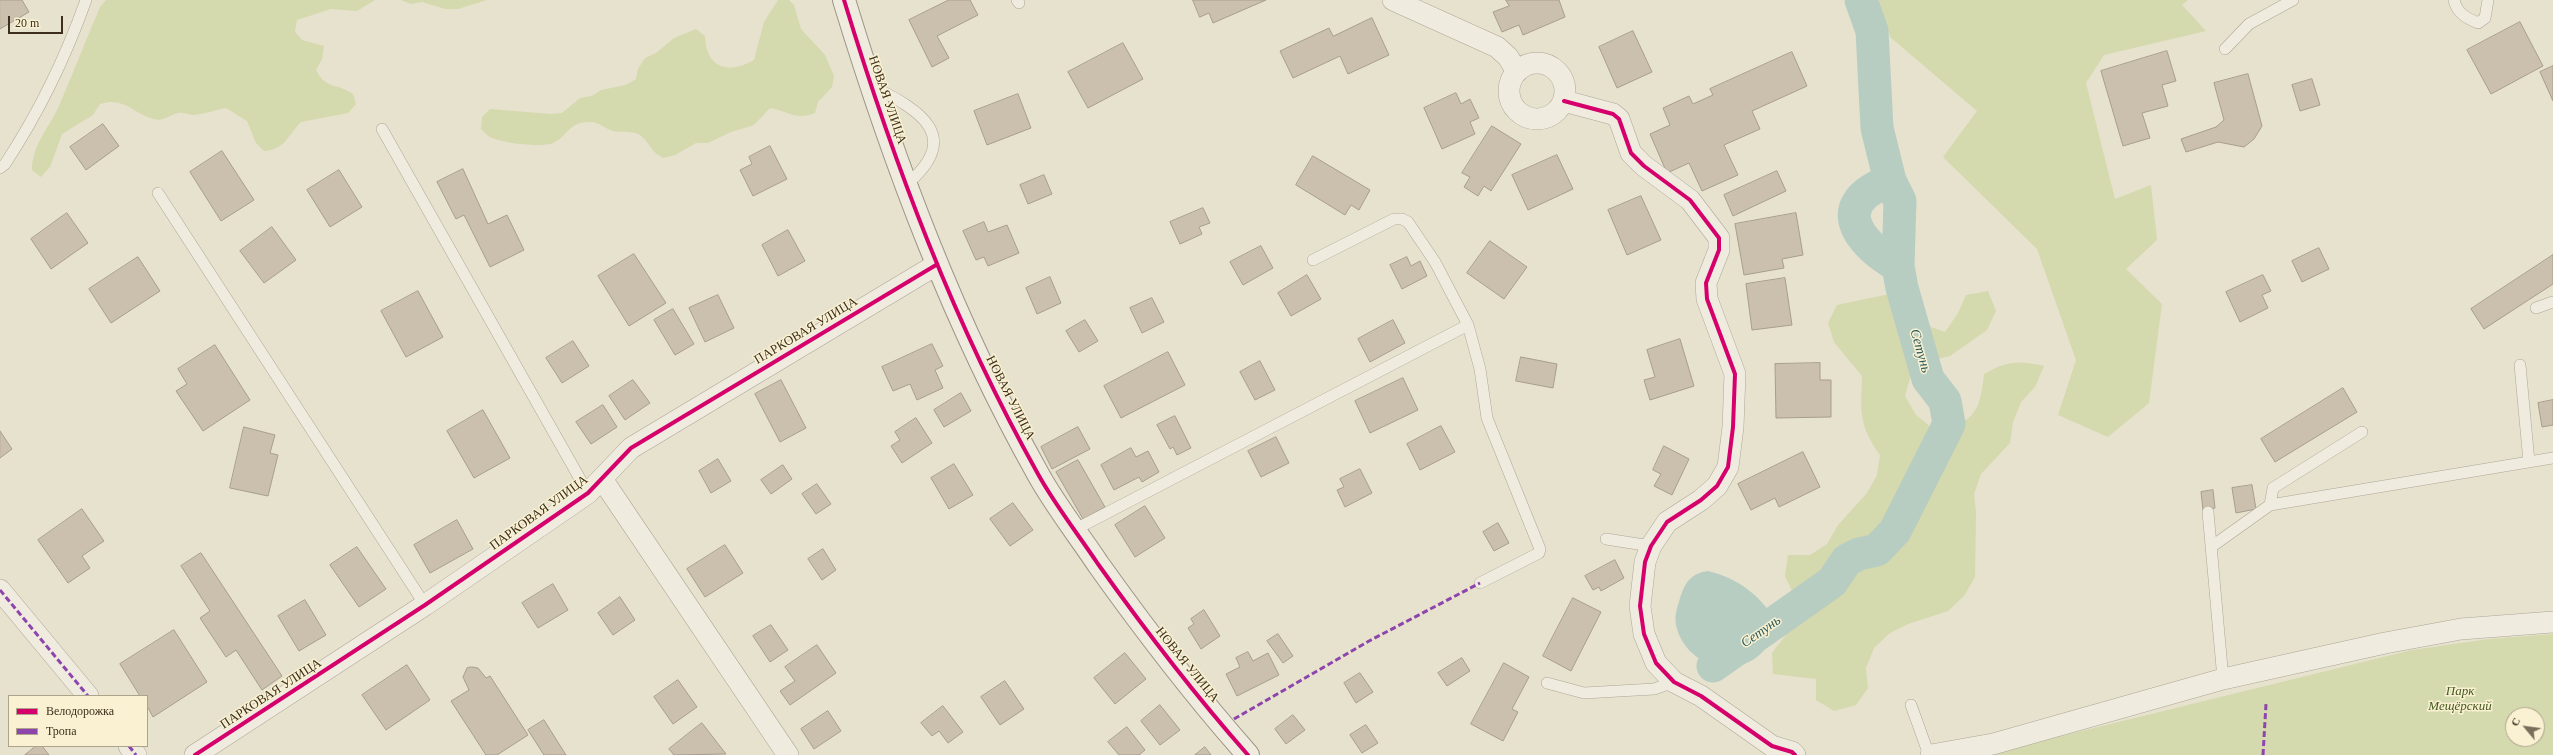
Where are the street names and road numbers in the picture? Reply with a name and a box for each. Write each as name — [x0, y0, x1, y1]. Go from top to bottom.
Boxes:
street label: НОВАЯ УЛИЦА — [865, 54, 909, 146]
street label: ПАРКОВАЯ УЛИЦА — [752, 294, 860, 368]
street label: НОВАЯ УЛИЦА — [982, 353, 1038, 443]
street label: ПАРКОВАЯ УЛИЦА — [487, 472, 591, 554]
street label: НОВАЯ УЛИЦА — [1152, 624, 1222, 706]
street label: ПАРКОВАЯ УЛИЦА — [217, 655, 325, 733]

